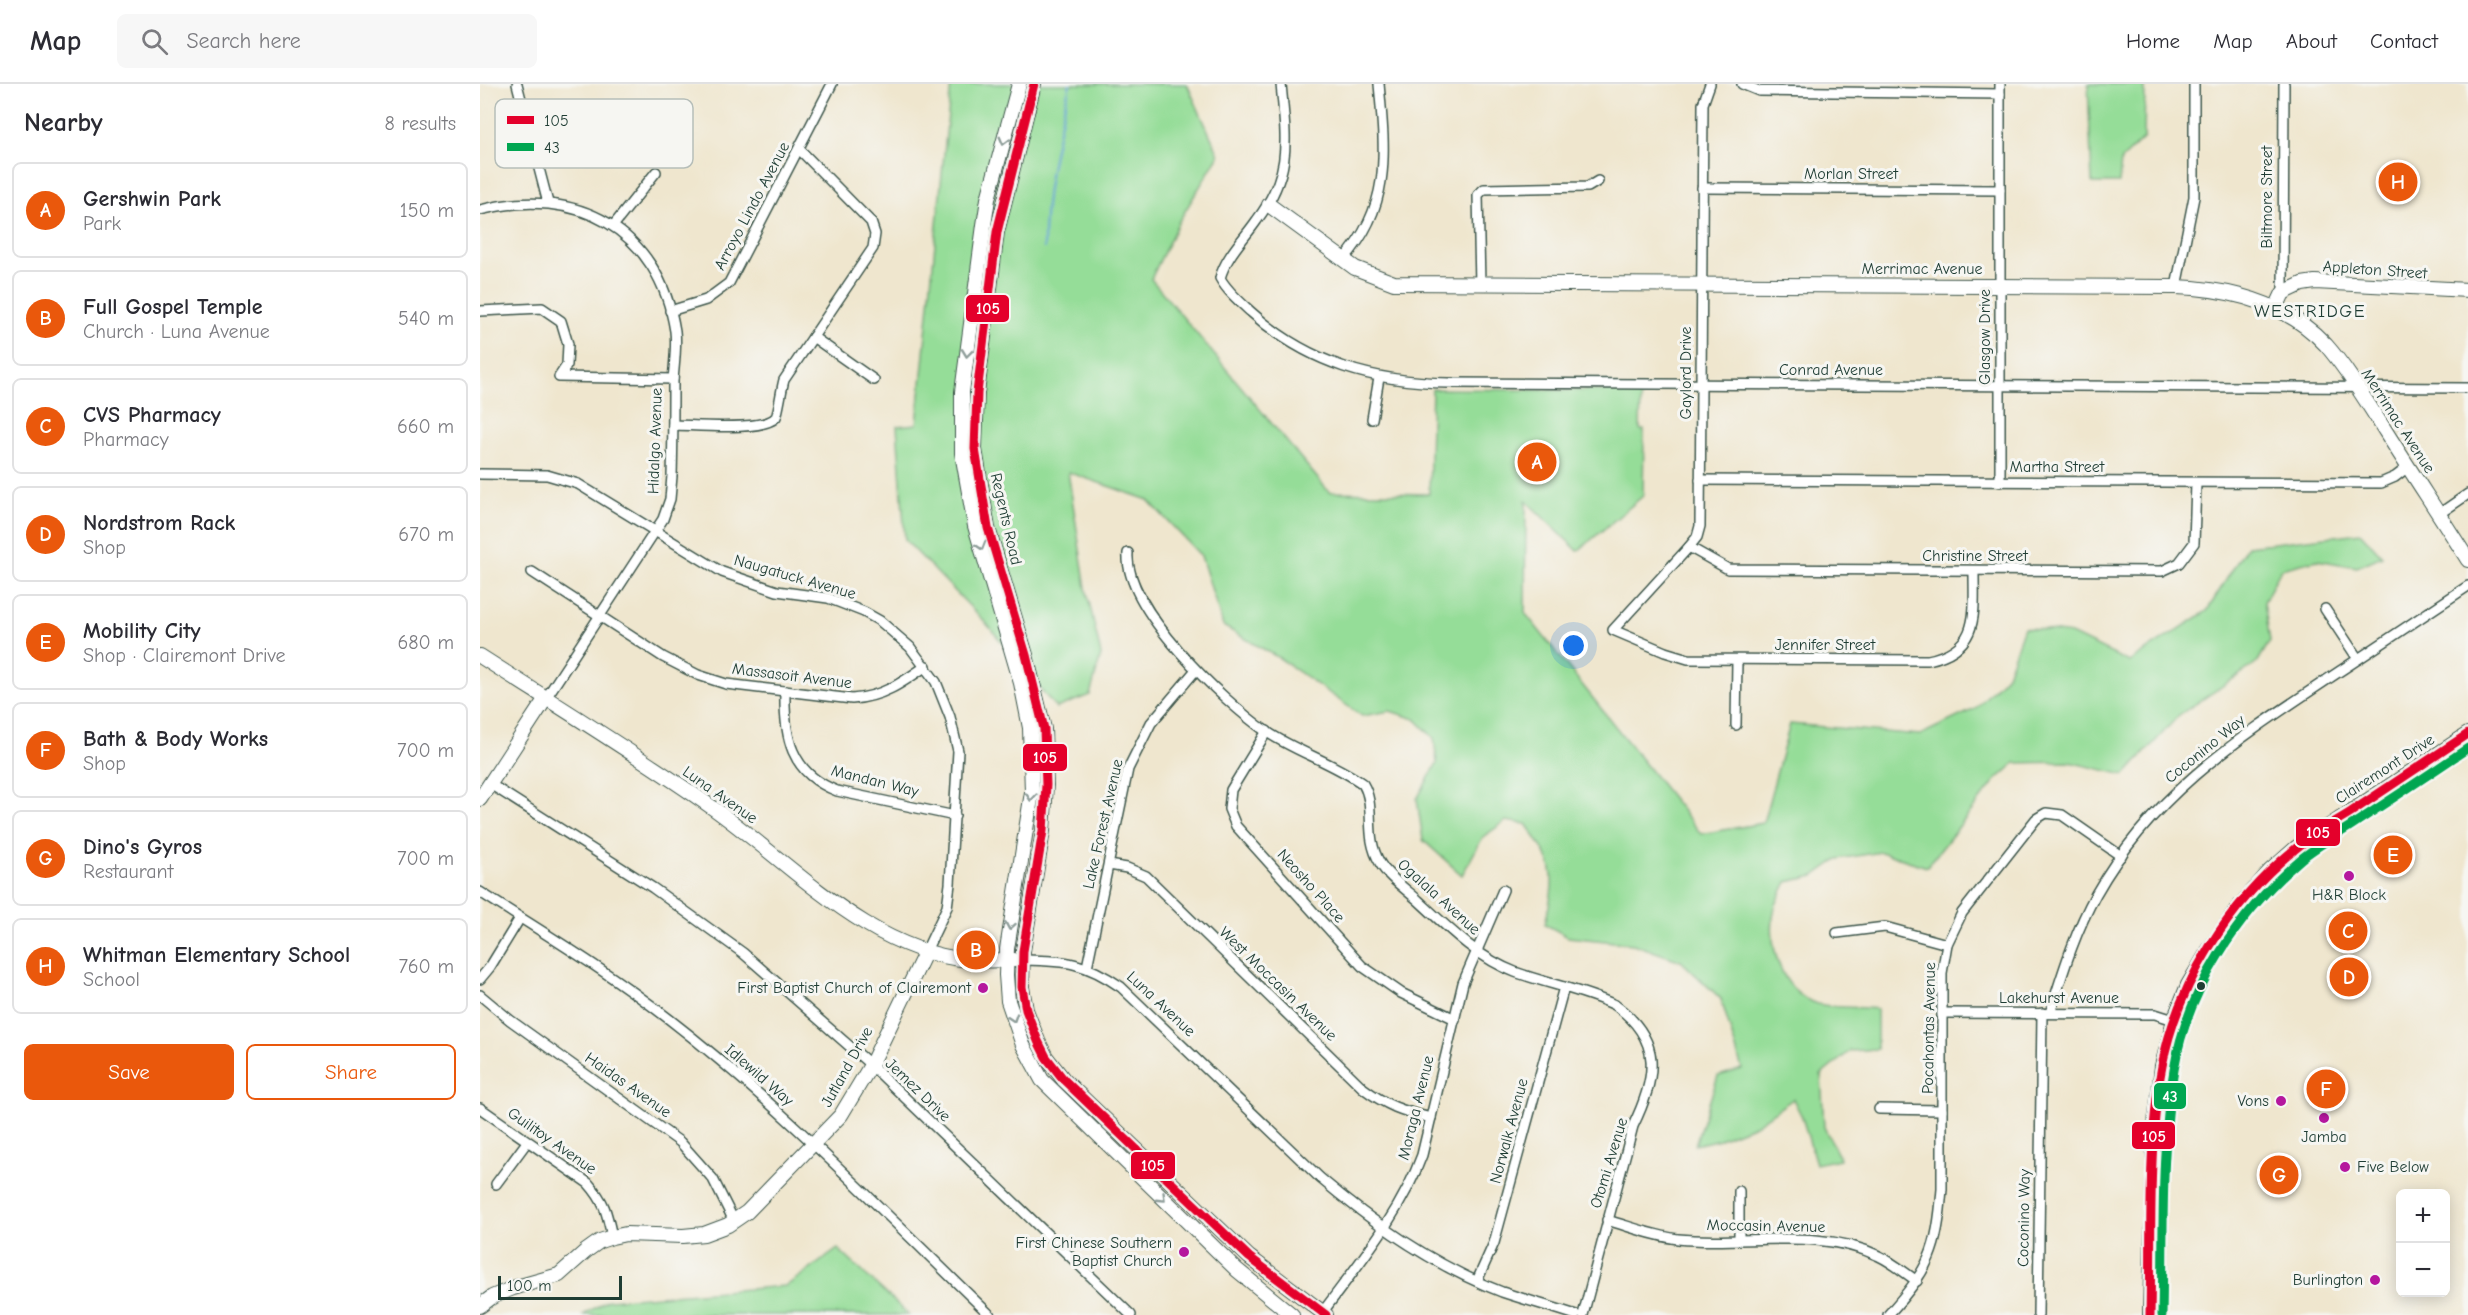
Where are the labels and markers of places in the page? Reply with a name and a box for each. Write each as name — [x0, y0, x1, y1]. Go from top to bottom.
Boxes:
pin: H — [2378, 160, 2418, 204]
pin: A — [1518, 440, 1556, 484]
pin: E — [2374, 832, 2412, 878]
marker: H&R Block — [2342, 869, 2356, 883]
place label: H&R Block — [2312, 886, 2386, 904]
pin: C — [2328, 908, 2368, 954]
pin: B — [956, 928, 996, 972]
pin: D — [2330, 954, 2368, 1000]
place label: First Baptist Church of Clairemont — [737, 979, 971, 997]
unlabelled marker — [2195, 980, 2207, 992]
marker: First Baptist Church of Clairemont — [976, 981, 990, 995]
pin: F — [2306, 1066, 2346, 1112]
place label: Vons — [2237, 1092, 2269, 1110]
marker: Vons — [2274, 1094, 2288, 1108]
marker: Jamba — [2317, 1111, 2331, 1125]
place label: Jamba — [2301, 1128, 2347, 1146]
pin: G — [2260, 1152, 2298, 1198]
place label: Five Below — [2357, 1158, 2429, 1176]
marker: Five Below — [2338, 1160, 2352, 1174]
place label: First Chinese Southern Baptist Church — [1016, 1234, 1172, 1270]
marker: First Chinese Southern Baptist Church — [1177, 1245, 1191, 1259]
place label: Burlington — [2293, 1271, 2363, 1289]
marker: Burlington — [2368, 1273, 2382, 1287]

